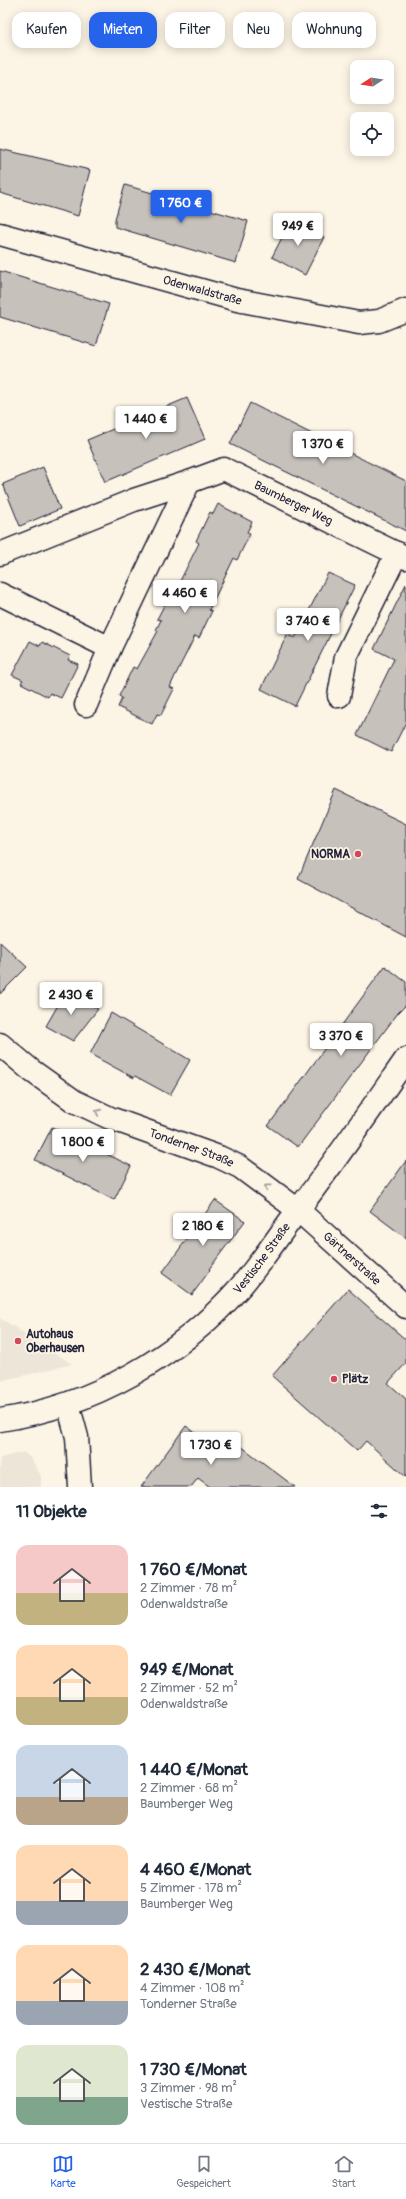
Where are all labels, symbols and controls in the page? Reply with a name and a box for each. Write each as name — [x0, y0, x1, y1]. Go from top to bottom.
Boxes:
chip: Kaufen — [12, 12, 81, 48]
chip: Mieten — [89, 12, 157, 48]
chip: Filter — [165, 12, 225, 48]
chip: Neu — [233, 12, 284, 48]
chip: Wohnung — [292, 12, 376, 48]
north arrow — [350, 60, 394, 104]
map controls — [350, 60, 394, 156]
button: locate — [350, 112, 394, 156]
pin: 1 760 € — [144, 190, 218, 224]
text: 1 760 € — [160, 195, 202, 211]
pin: 949 € — [270, 213, 326, 247]
text: 949 € — [282, 218, 314, 234]
street label: Odenwaldstraße — [161, 273, 243, 309]
pin: 1 440 € — [109, 406, 183, 440]
text: 1 440 € — [124, 411, 168, 427]
pin: 1 370 € — [286, 431, 360, 465]
text: 1 370 € — [302, 436, 344, 452]
street label: Baumberger Weg — [251, 478, 335, 529]
pin: 4 460 € — [148, 580, 222, 614]
text: 4 460 € — [162, 585, 208, 601]
pin: 3 740 € — [271, 608, 345, 642]
text: 3 740 € — [286, 613, 330, 629]
place label: NORMA — [311, 847, 350, 862]
marker: NORMA — [353, 849, 363, 859]
pin: 2 430 € — [34, 982, 108, 1016]
text: 2 430 € — [48, 987, 94, 1003]
pin: 3 370 € — [304, 1023, 378, 1057]
text: 3 370 € — [319, 1028, 363, 1044]
one-way arrow — [94, 1110, 102, 1117]
street label: Tonderner Straße — [147, 1126, 236, 1171]
pin: 1 800 € — [46, 1129, 120, 1163]
text: 1 800 € — [61, 1134, 105, 1150]
one-way arrow — [264, 1185, 271, 1192]
pin: 2 180 € — [166, 1213, 240, 1247]
text: 2 180 € — [182, 1218, 224, 1234]
street label: Vestische Straße — [230, 1220, 294, 1297]
street label: Gärtnerstraße — [320, 1229, 384, 1289]
place label: Autohaus Oberhausen — [26, 1327, 85, 1356]
marker: Autohaus Oberhausen — [13, 1336, 23, 1346]
place label: Plätz — [342, 1372, 369, 1387]
marker: Plätz — [329, 1374, 339, 1384]
pin: 1 730 € — [174, 1432, 248, 1466]
text: 1 730 € — [190, 1437, 232, 1453]
icon: filters — [368, 1500, 390, 1522]
text: 11 Objekte — [16, 1501, 87, 1522]
text: 1 760 €/Monat — [140, 1559, 247, 1580]
icon: home — [48, 1561, 96, 1609]
text: 2 Zimmer · 78 m² — [140, 1580, 237, 1596]
text: Odenwaldstraße — [140, 1596, 228, 1612]
text: 949 €/Monat — [140, 1659, 233, 1680]
icon: home — [48, 1661, 96, 1709]
text: 2 Zimmer · 52 m² — [140, 1680, 238, 1696]
text: Odenwaldstraße — [140, 1696, 228, 1712]
text: 1 440 €/Monat — [140, 1759, 248, 1780]
icon: home — [48, 1761, 96, 1809]
text: 2 Zimmer · 68 m² — [140, 1780, 238, 1796]
text: Baumberger Weg — [140, 1796, 233, 1812]
text: 4 460 €/Monat — [140, 1859, 251, 1880]
icon: home — [48, 1861, 96, 1909]
text: 5 Zimmer · 178 m² — [140, 1880, 242, 1896]
text: Baumberger Weg — [140, 1896, 233, 1912]
text: 2 430 €/Monat — [140, 1959, 250, 1980]
icon: home — [48, 1961, 96, 2009]
text: 4 Zimmer · 108 m² — [140, 1980, 245, 1996]
text: Tonderner Straße — [140, 1996, 237, 2012]
text: 1 730 €/Monat — [140, 2059, 247, 2080]
icon: home — [48, 2061, 96, 2109]
text: 3 Zimmer · 98 m² — [140, 2080, 237, 2096]
text: Vestische Straße — [140, 2096, 232, 2112]
tab: Karte — [50, 2153, 76, 2190]
tab: Gespeichert — [176, 2153, 231, 2190]
tab: Start — [331, 2153, 356, 2190]

